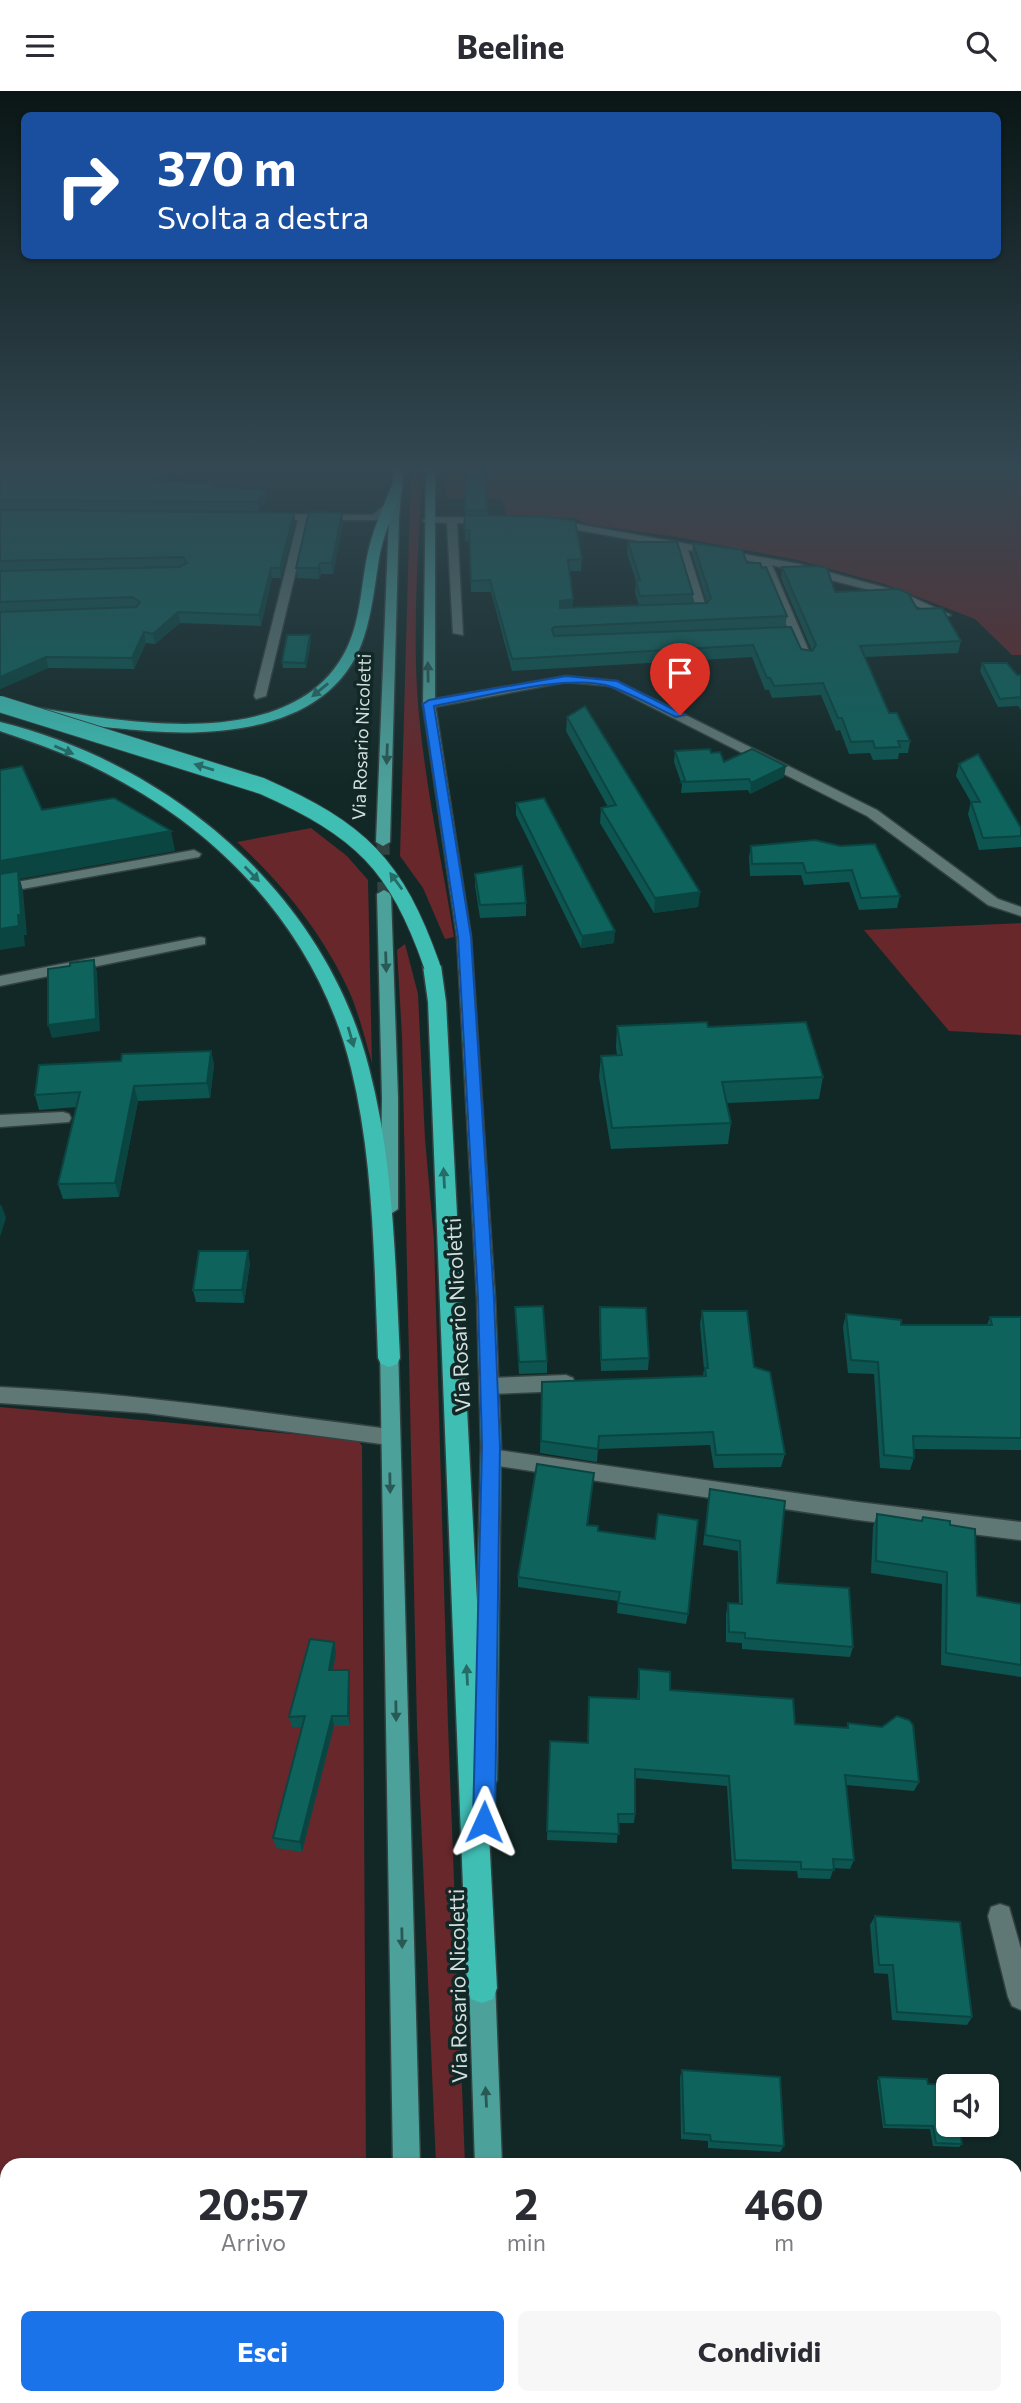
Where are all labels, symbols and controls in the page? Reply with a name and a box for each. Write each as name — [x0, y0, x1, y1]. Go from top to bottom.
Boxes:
text: Beeline — [457, 26, 564, 66]
icon: menu — [21, 27, 59, 65]
icon: search — [962, 27, 1000, 65]
text: 370 m — [157, 136, 296, 196]
icon: right — [42, 140, 133, 231]
text: Svolta a destra — [157, 196, 369, 236]
pin — [650, 643, 710, 715]
street label: Via Rosario Nicoletti — [347, 653, 375, 821]
icon: arrive — [661, 654, 699, 692]
one-way arrow — [422, 661, 434, 683]
one-way arrow — [312, 682, 329, 697]
one-way arrow — [381, 743, 392, 765]
one-way arrow — [54, 744, 75, 755]
one-way arrow — [194, 761, 215, 772]
one-way arrow — [244, 865, 260, 882]
one-way arrow — [389, 872, 403, 890]
one-way arrow — [380, 951, 391, 973]
one-way arrow — [346, 1026, 357, 1048]
one-way arrow — [438, 1167, 449, 1189]
street label: Via Rosario Nicoletti — [439, 1217, 475, 1413]
one-way arrow — [385, 1473, 396, 1495]
one-way arrow — [461, 1664, 472, 1686]
one-way arrow — [390, 1700, 402, 1722]
position arrow — [447, 1785, 521, 1859]
street label: Via Rosario Nicoletti — [443, 1889, 471, 2083]
one-way arrow — [396, 1928, 407, 1950]
map controls — [936, 2074, 999, 2137]
button: sound — [936, 2074, 999, 2137]
one-way arrow — [481, 2085, 492, 2107]
text: 20:57 — [198, 2177, 308, 2229]
text: 2 — [514, 2177, 538, 2229]
text: 460 — [744, 2177, 824, 2229]
text: Arrivo — [221, 2228, 286, 2256]
text: min — [507, 2228, 546, 2256]
text: m — [774, 2228, 794, 2256]
button: Esci — [21, 2311, 504, 2391]
button: Condividi — [518, 2311, 1001, 2391]

